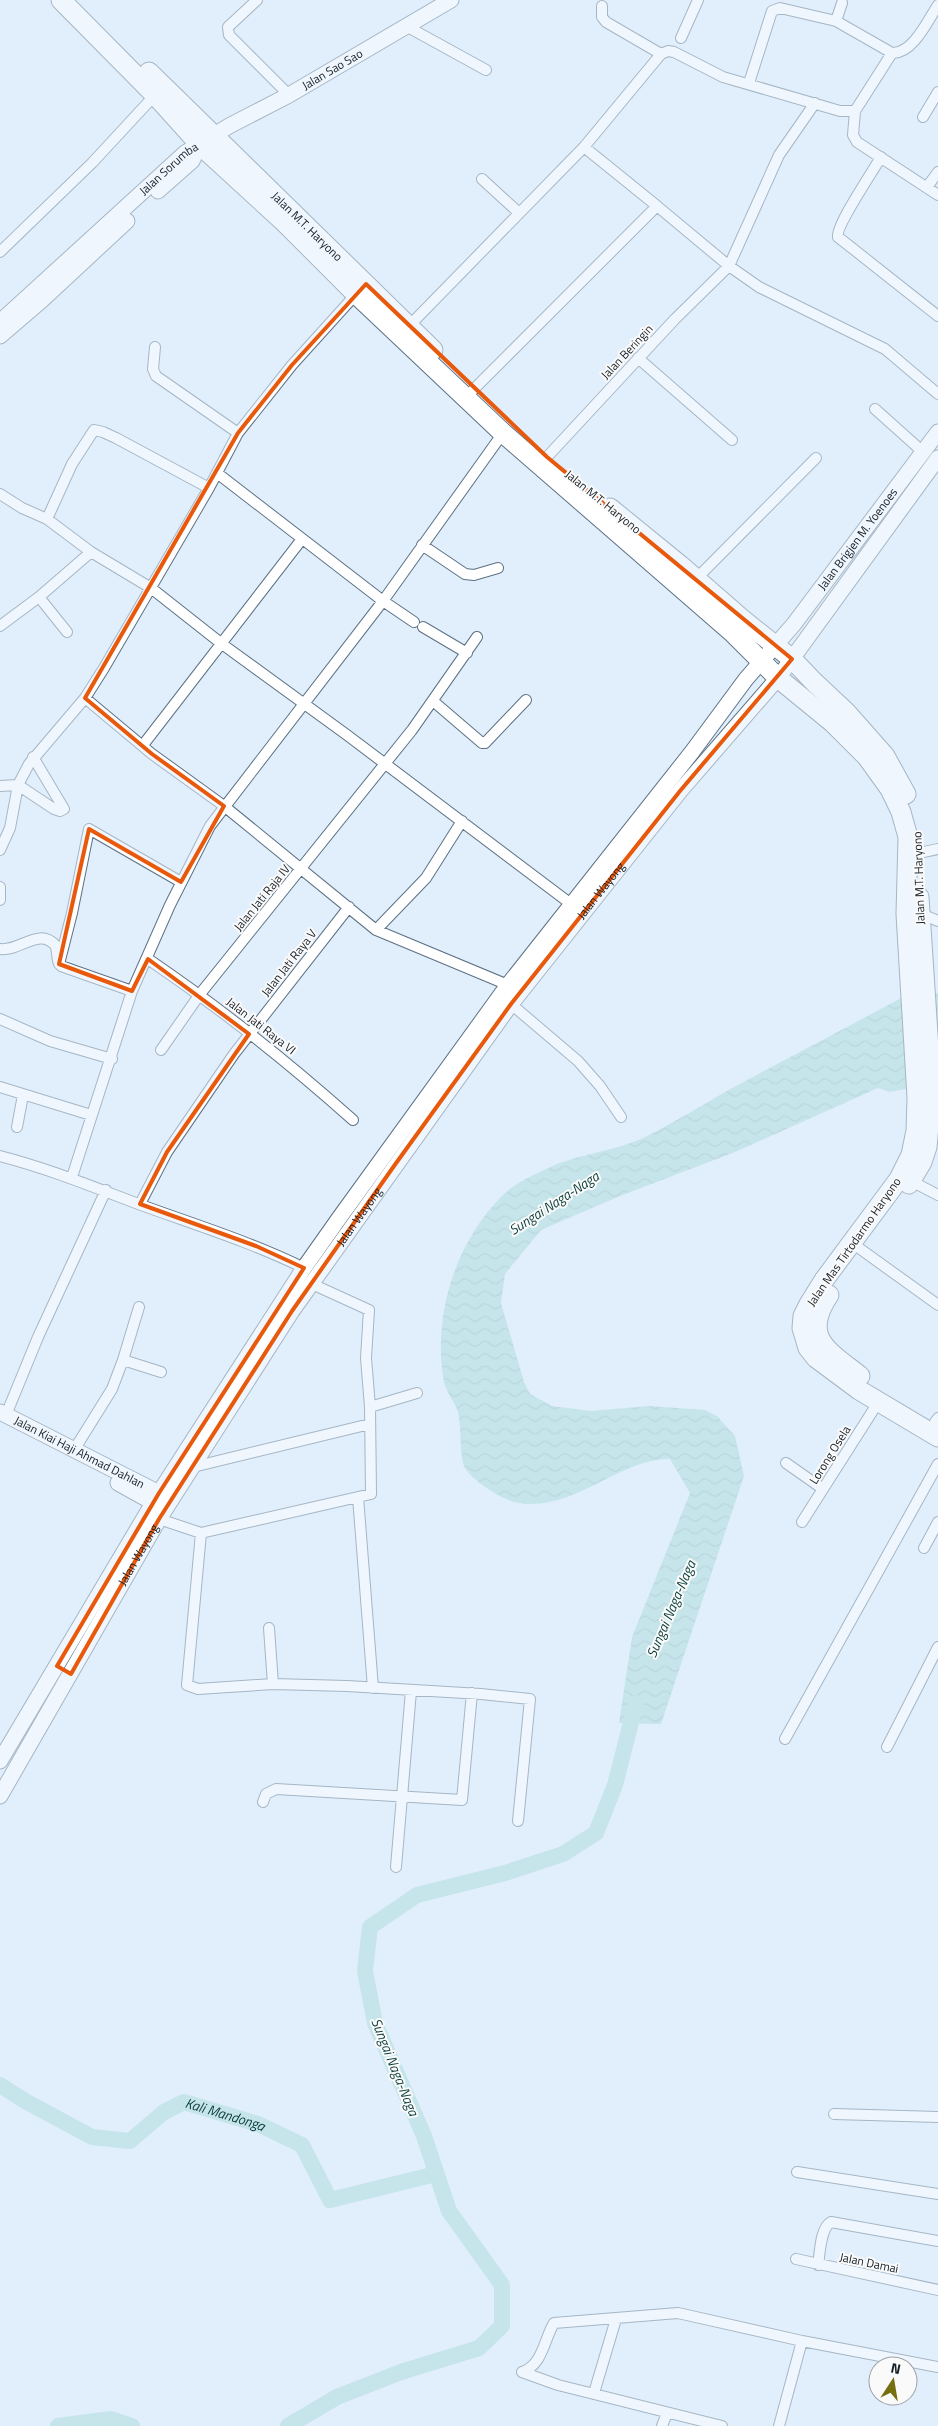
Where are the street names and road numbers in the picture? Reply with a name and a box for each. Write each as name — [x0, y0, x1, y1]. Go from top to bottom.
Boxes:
street label: Jalan Sao Sao — [298, 44, 366, 94]
street label: Jalan Sorumba — [135, 137, 202, 200]
street label: Jalan M.T. Haryono — [267, 187, 347, 266]
street label: Jalan Beringin — [596, 320, 657, 383]
street label: Jalan M.T. Haryono — [561, 465, 645, 538]
street label: Jalan Brigjen M. Yoenoes — [813, 483, 902, 594]
street label: Jalan M.T. Haryono — [907, 831, 930, 925]
street label: Jalan Wayong — [572, 858, 629, 923]
street label: Jalan Jati Raja IV — [229, 860, 294, 935]
street label: Jalan Jati Raya V — [256, 925, 321, 1000]
street label: Jalan Jati Raya VI — [222, 992, 300, 1059]
street label: Jalan Mas Tirtodarmo Haryono — [802, 1173, 906, 1310]
street label: Jalan Wayong — [331, 1183, 386, 1250]
street label: Jalan Kiai Haji Ahmad Dahlan — [11, 1411, 148, 1493]
street label: Lorong Osela — [804, 1422, 855, 1488]
street label: Jalan Wayong — [113, 1520, 163, 1589]
street label: Jalan Damai — [838, 2247, 900, 2278]

